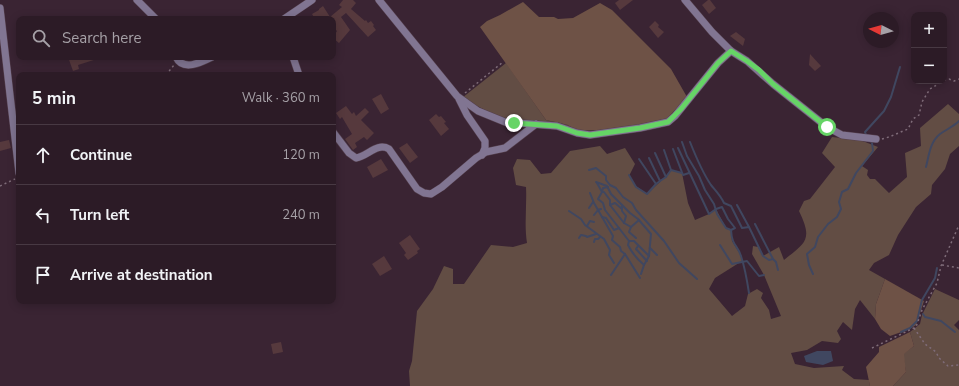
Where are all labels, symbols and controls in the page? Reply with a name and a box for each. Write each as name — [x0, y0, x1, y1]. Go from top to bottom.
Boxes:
north arrow — [863, 12, 899, 48]
map controls — [911, 12, 947, 84]
button: + — [911, 12, 947, 48]
search box — [16, 16, 336, 60]
icon: search — [30, 27, 52, 49]
text: Search here — [62, 28, 142, 48]
button: − — [911, 48, 947, 84]
text: 5 min — [32, 87, 76, 110]
text: Walk · 360 m — [242, 89, 320, 107]
route end — [505, 114, 523, 132]
route start — [818, 118, 836, 136]
icon: ahead — [32, 144, 54, 166]
text: Continue — [70, 145, 132, 165]
text: 120 m — [282, 146, 320, 164]
icon: left — [32, 204, 54, 226]
text: Turn left — [70, 205, 129, 225]
text: 240 m — [282, 206, 320, 224]
icon: arrive — [32, 264, 54, 286]
text: Arrive at destination — [70, 265, 213, 285]

